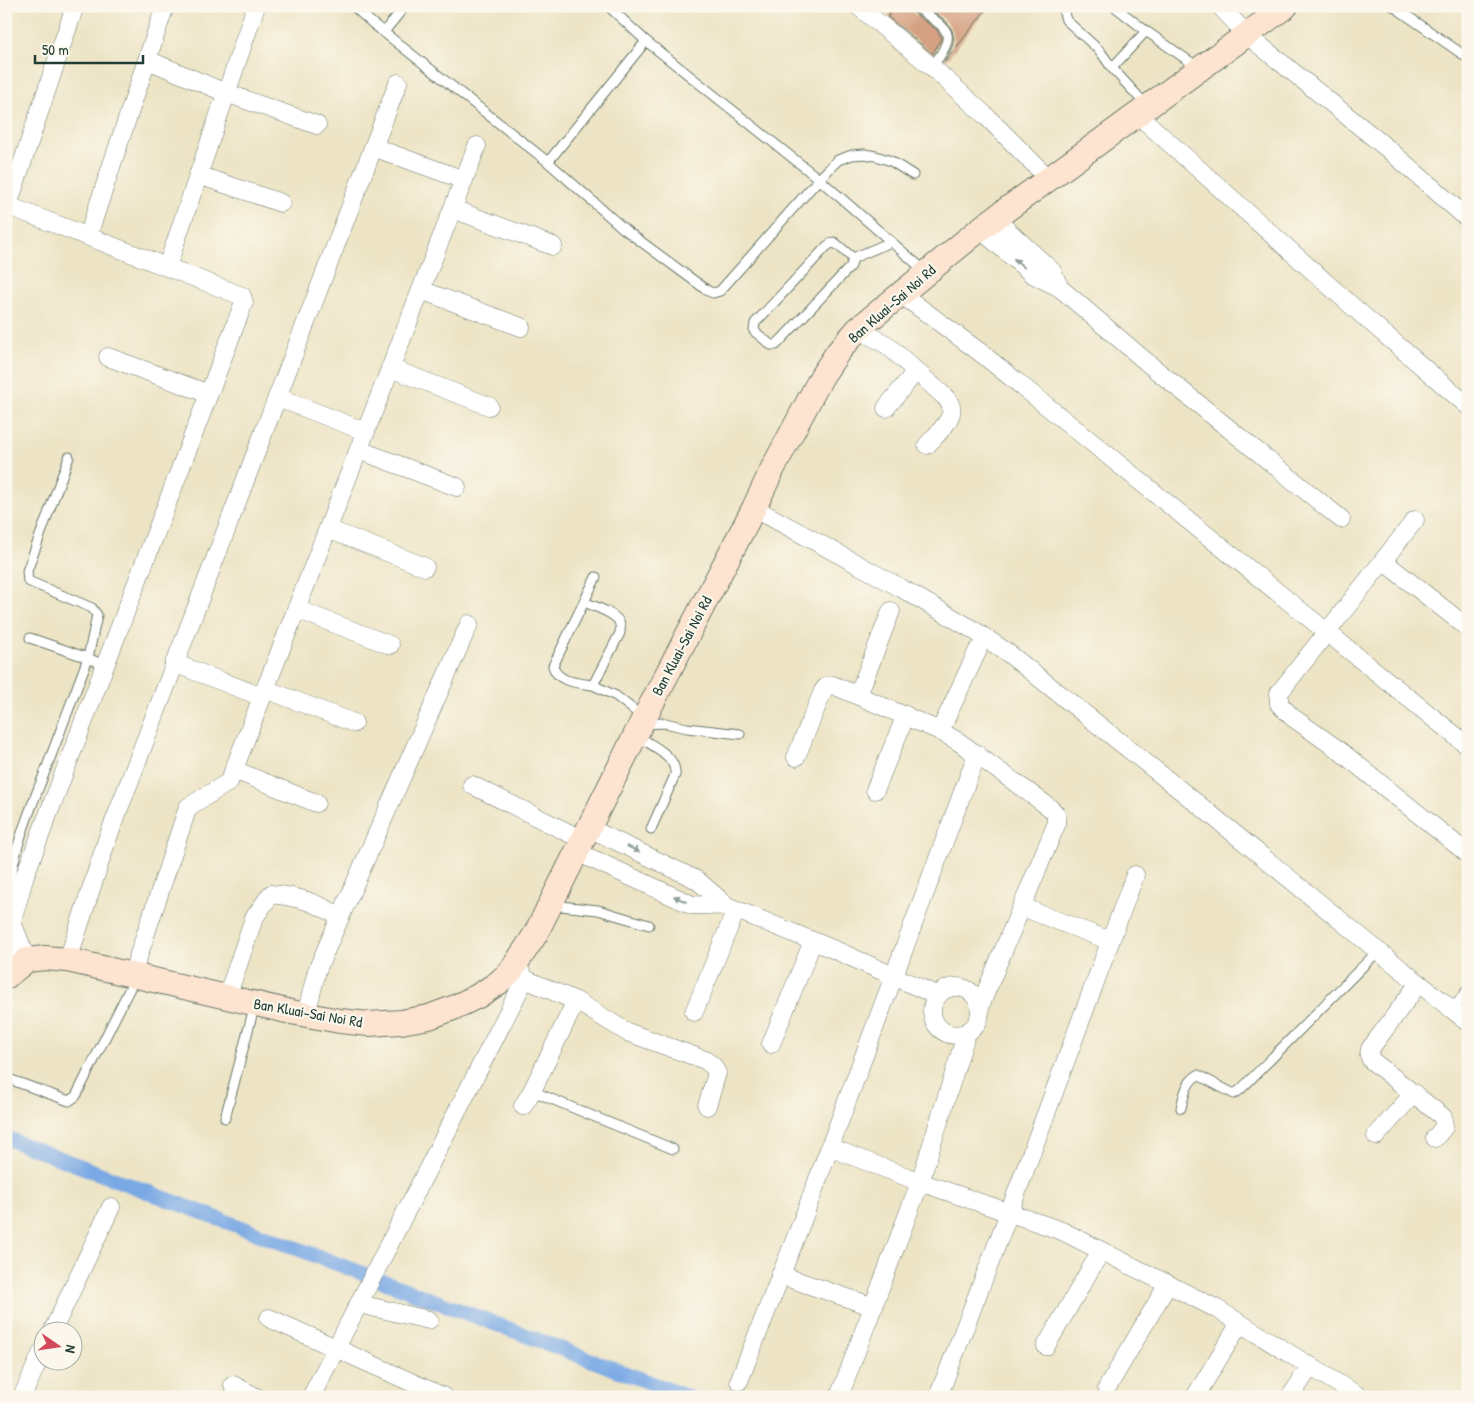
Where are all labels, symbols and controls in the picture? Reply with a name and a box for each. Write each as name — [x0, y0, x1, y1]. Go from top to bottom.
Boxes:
scale bar — [35, 32, 142, 64]
text: 50 m — [42, 39, 69, 60]
one-way arrow — [1013, 257, 1026, 268]
street label: Ban Kluai-Sai Noi Rd — [843, 260, 940, 348]
street label: Ban Kluai-Sai Noi Rd — [646, 592, 717, 699]
one-way arrow — [626, 845, 640, 853]
one-way arrow — [673, 895, 687, 903]
street label: Ban Kluai-Sai Noi Rd — [252, 993, 364, 1032]
north arrow — [32, 1320, 82, 1370]
text: N — [61, 1343, 81, 1355]

